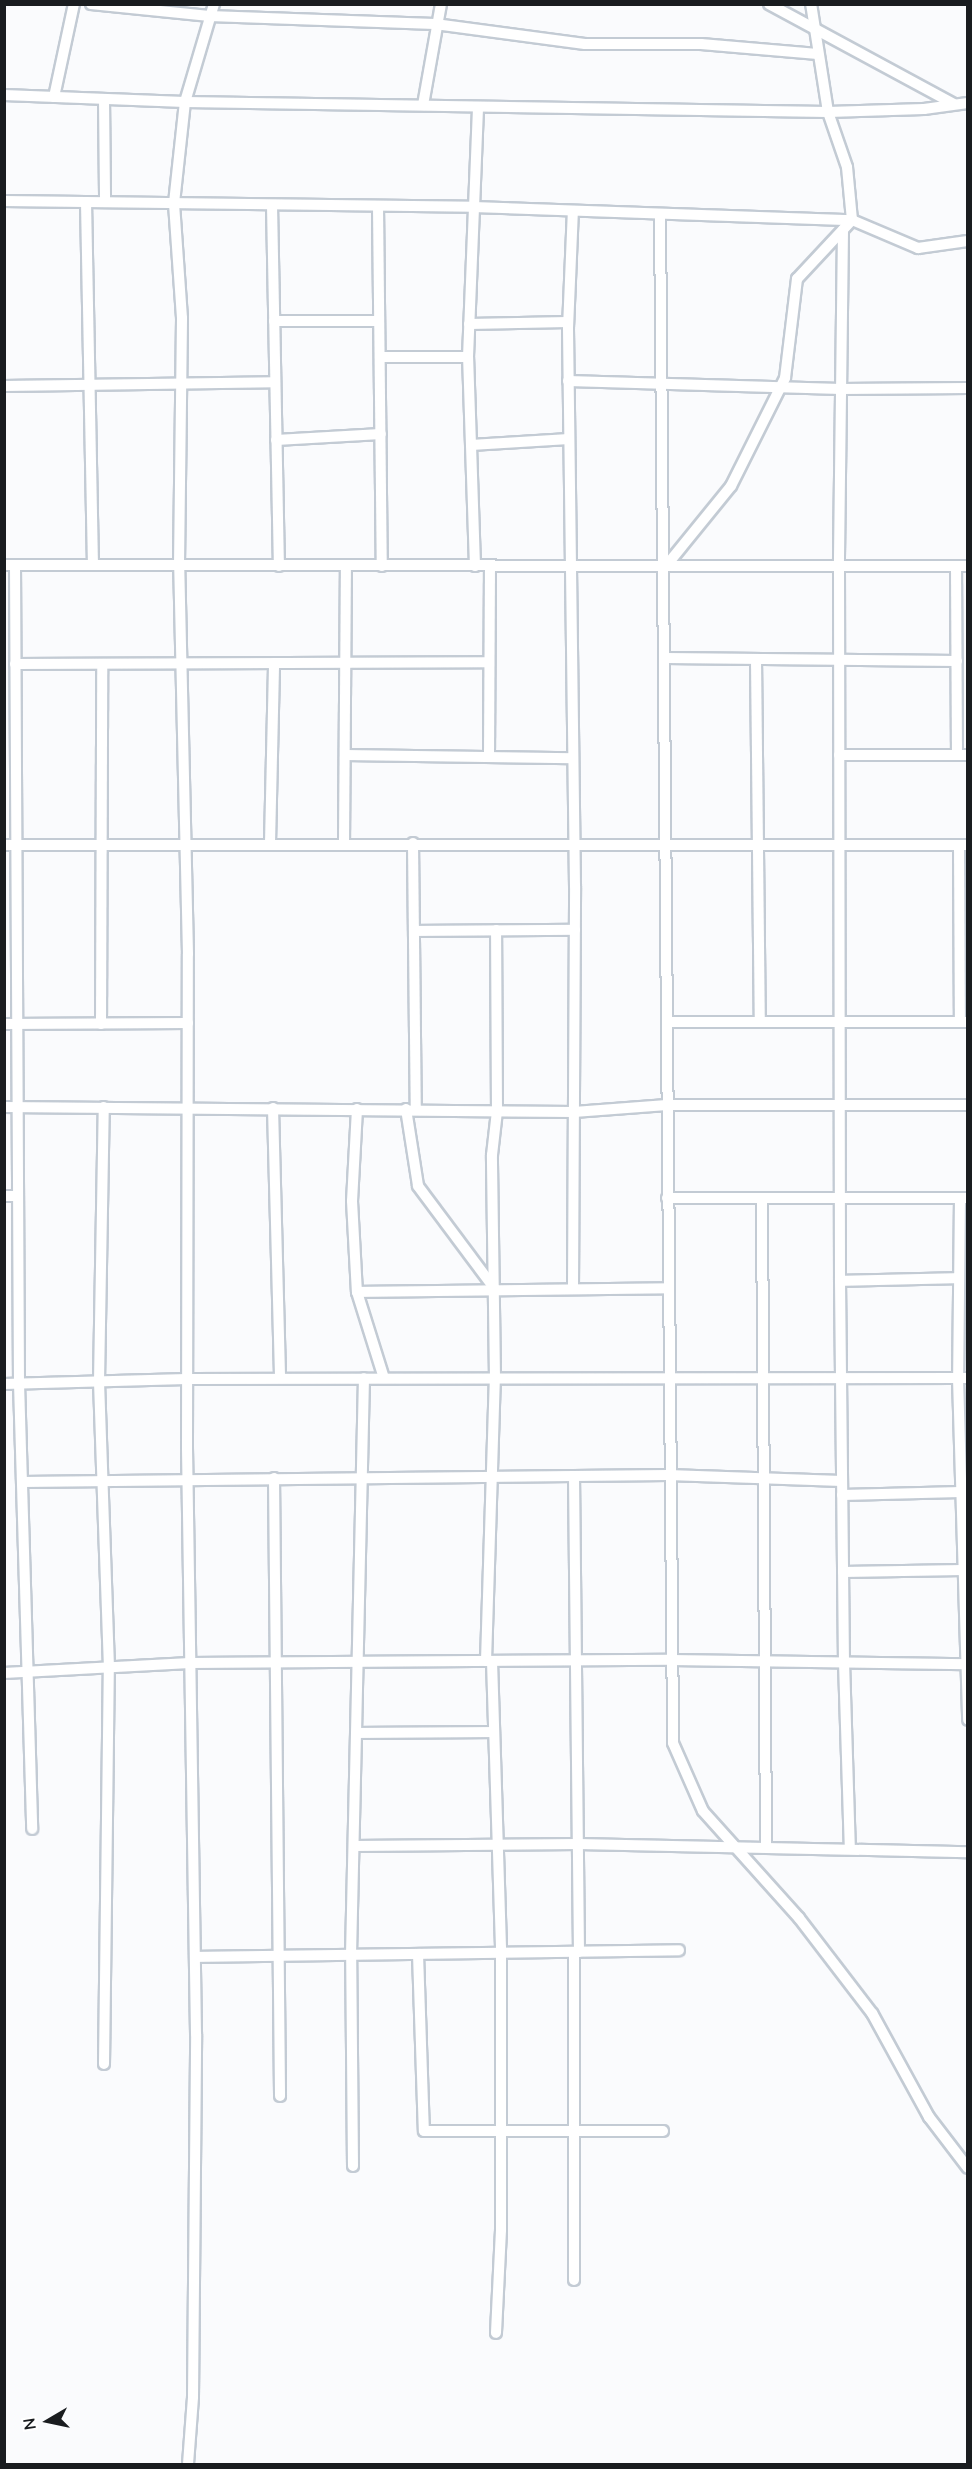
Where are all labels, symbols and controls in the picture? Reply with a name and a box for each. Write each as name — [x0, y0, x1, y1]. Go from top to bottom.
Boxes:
north arrow — [18, 2391, 78, 2451]
text: N — [18, 2416, 42, 2431]

